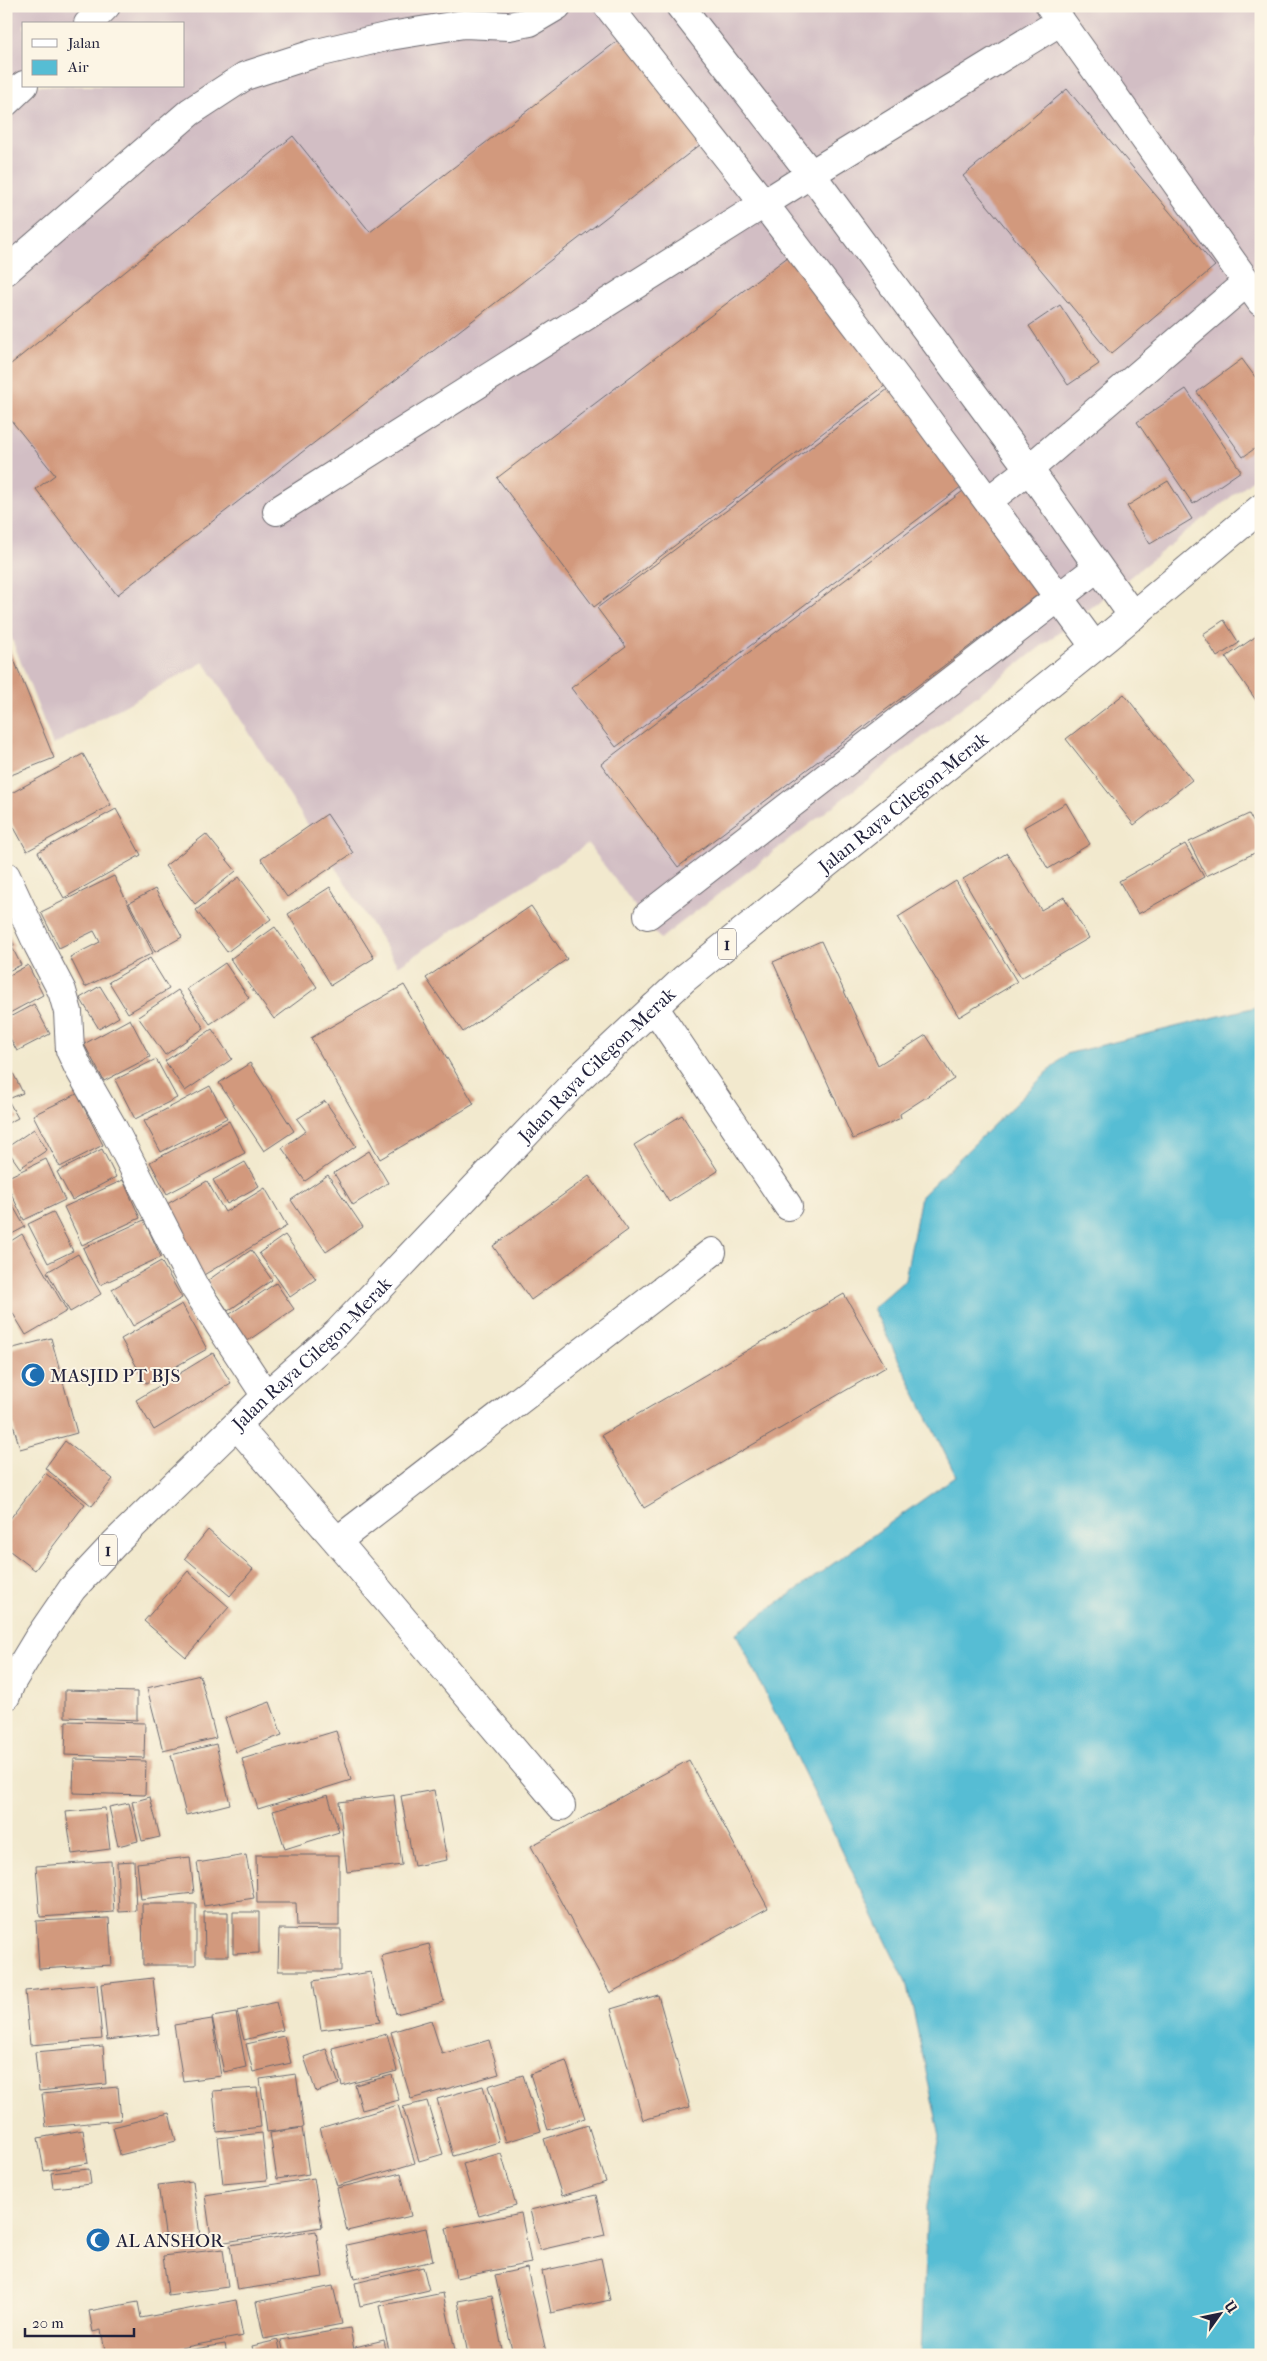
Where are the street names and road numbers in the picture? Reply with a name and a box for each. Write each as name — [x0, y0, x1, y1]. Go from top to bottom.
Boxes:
street label: Jalan Raya Cilegon-Merak — [813, 728, 993, 879]
road number: 1 — [718, 929, 736, 960]
street label: Jalan Raya Cilegon-Merak — [512, 983, 680, 1149]
street label: Jalan Raya Cilegon-Merak — [226, 1273, 396, 1436]
road number: 1 — [99, 1534, 117, 1566]

